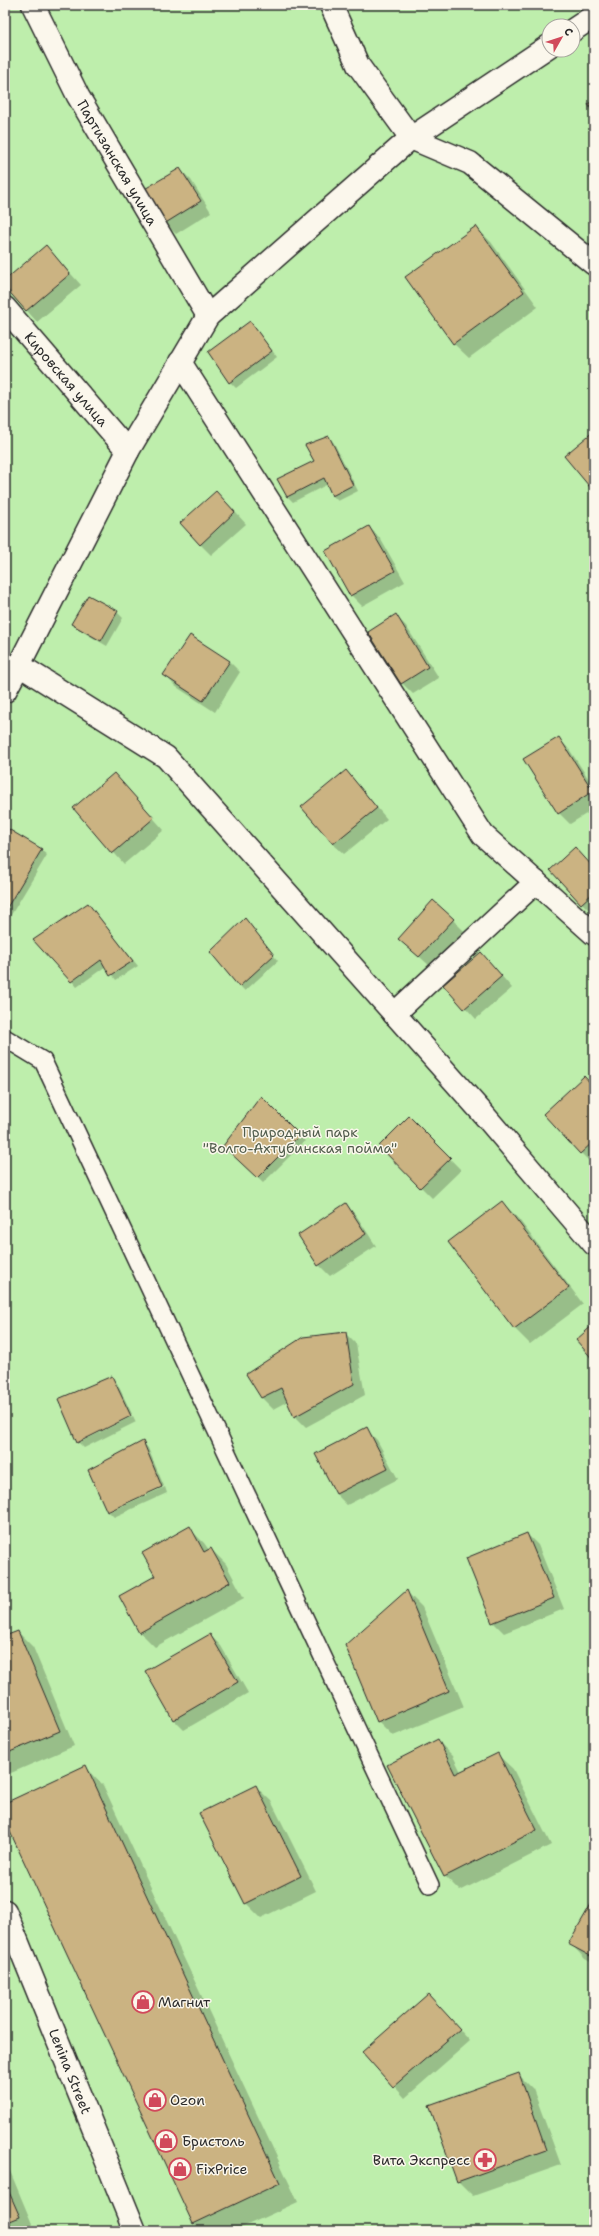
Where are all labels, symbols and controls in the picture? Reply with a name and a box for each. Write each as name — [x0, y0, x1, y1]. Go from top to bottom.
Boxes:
north arrow — [541, 18, 581, 58]
text: С — [560, 25, 576, 40]
street label: Партизанская улица — [73, 97, 162, 229]
street label: Кировская улица — [21, 328, 112, 430]
park label: Природный парк "Волго-Ахтубинская пойма" — [203, 1123, 397, 1157]
shop icon: Магнит — [130, 1989, 156, 2015]
place label: Магнит — [158, 1993, 211, 2011]
street label: Lenina Street — [45, 2026, 96, 2117]
shop icon: Ozon — [142, 2087, 168, 2113]
place label: Ozon — [170, 2091, 205, 2109]
shop icon: Бристоль — [153, 2128, 179, 2154]
place label: Бристоль — [182, 2132, 245, 2150]
pharmacy icon: Вита Экспресс — [472, 2147, 498, 2173]
place label: Вита Экспресс — [373, 2151, 470, 2169]
shop icon: FixPrice — [167, 2156, 193, 2182]
place label: FixPrice — [196, 2160, 248, 2178]

